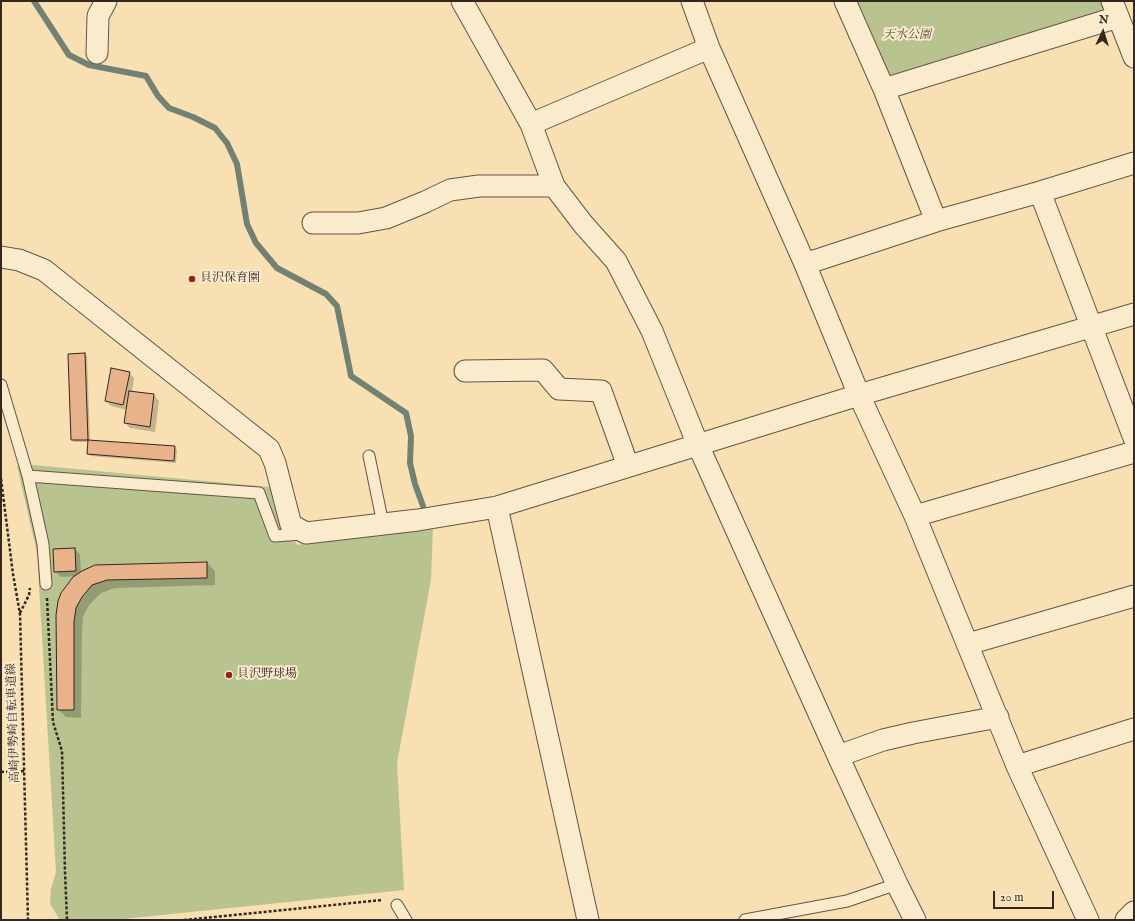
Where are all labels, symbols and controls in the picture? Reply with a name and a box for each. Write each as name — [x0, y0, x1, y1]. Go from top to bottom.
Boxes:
north arrow — [1083, 12, 1123, 52]
text: N — [1099, 13, 1109, 27]
park label: 天水公園 — [883, 29, 931, 43]
place label: 貝沢保育園 — [200, 272, 260, 286]
marker: 貝沢保育園 — [187, 274, 197, 284]
street label: 高崎伊勢崎自転車道線 — [5, 663, 23, 783]
place label: 貝沢野球場 — [237, 668, 297, 682]
marker: 貝沢野球場 — [224, 670, 234, 680]
scale bar — [995, 883, 1056, 909]
text: 20 m — [1000, 890, 1023, 905]

